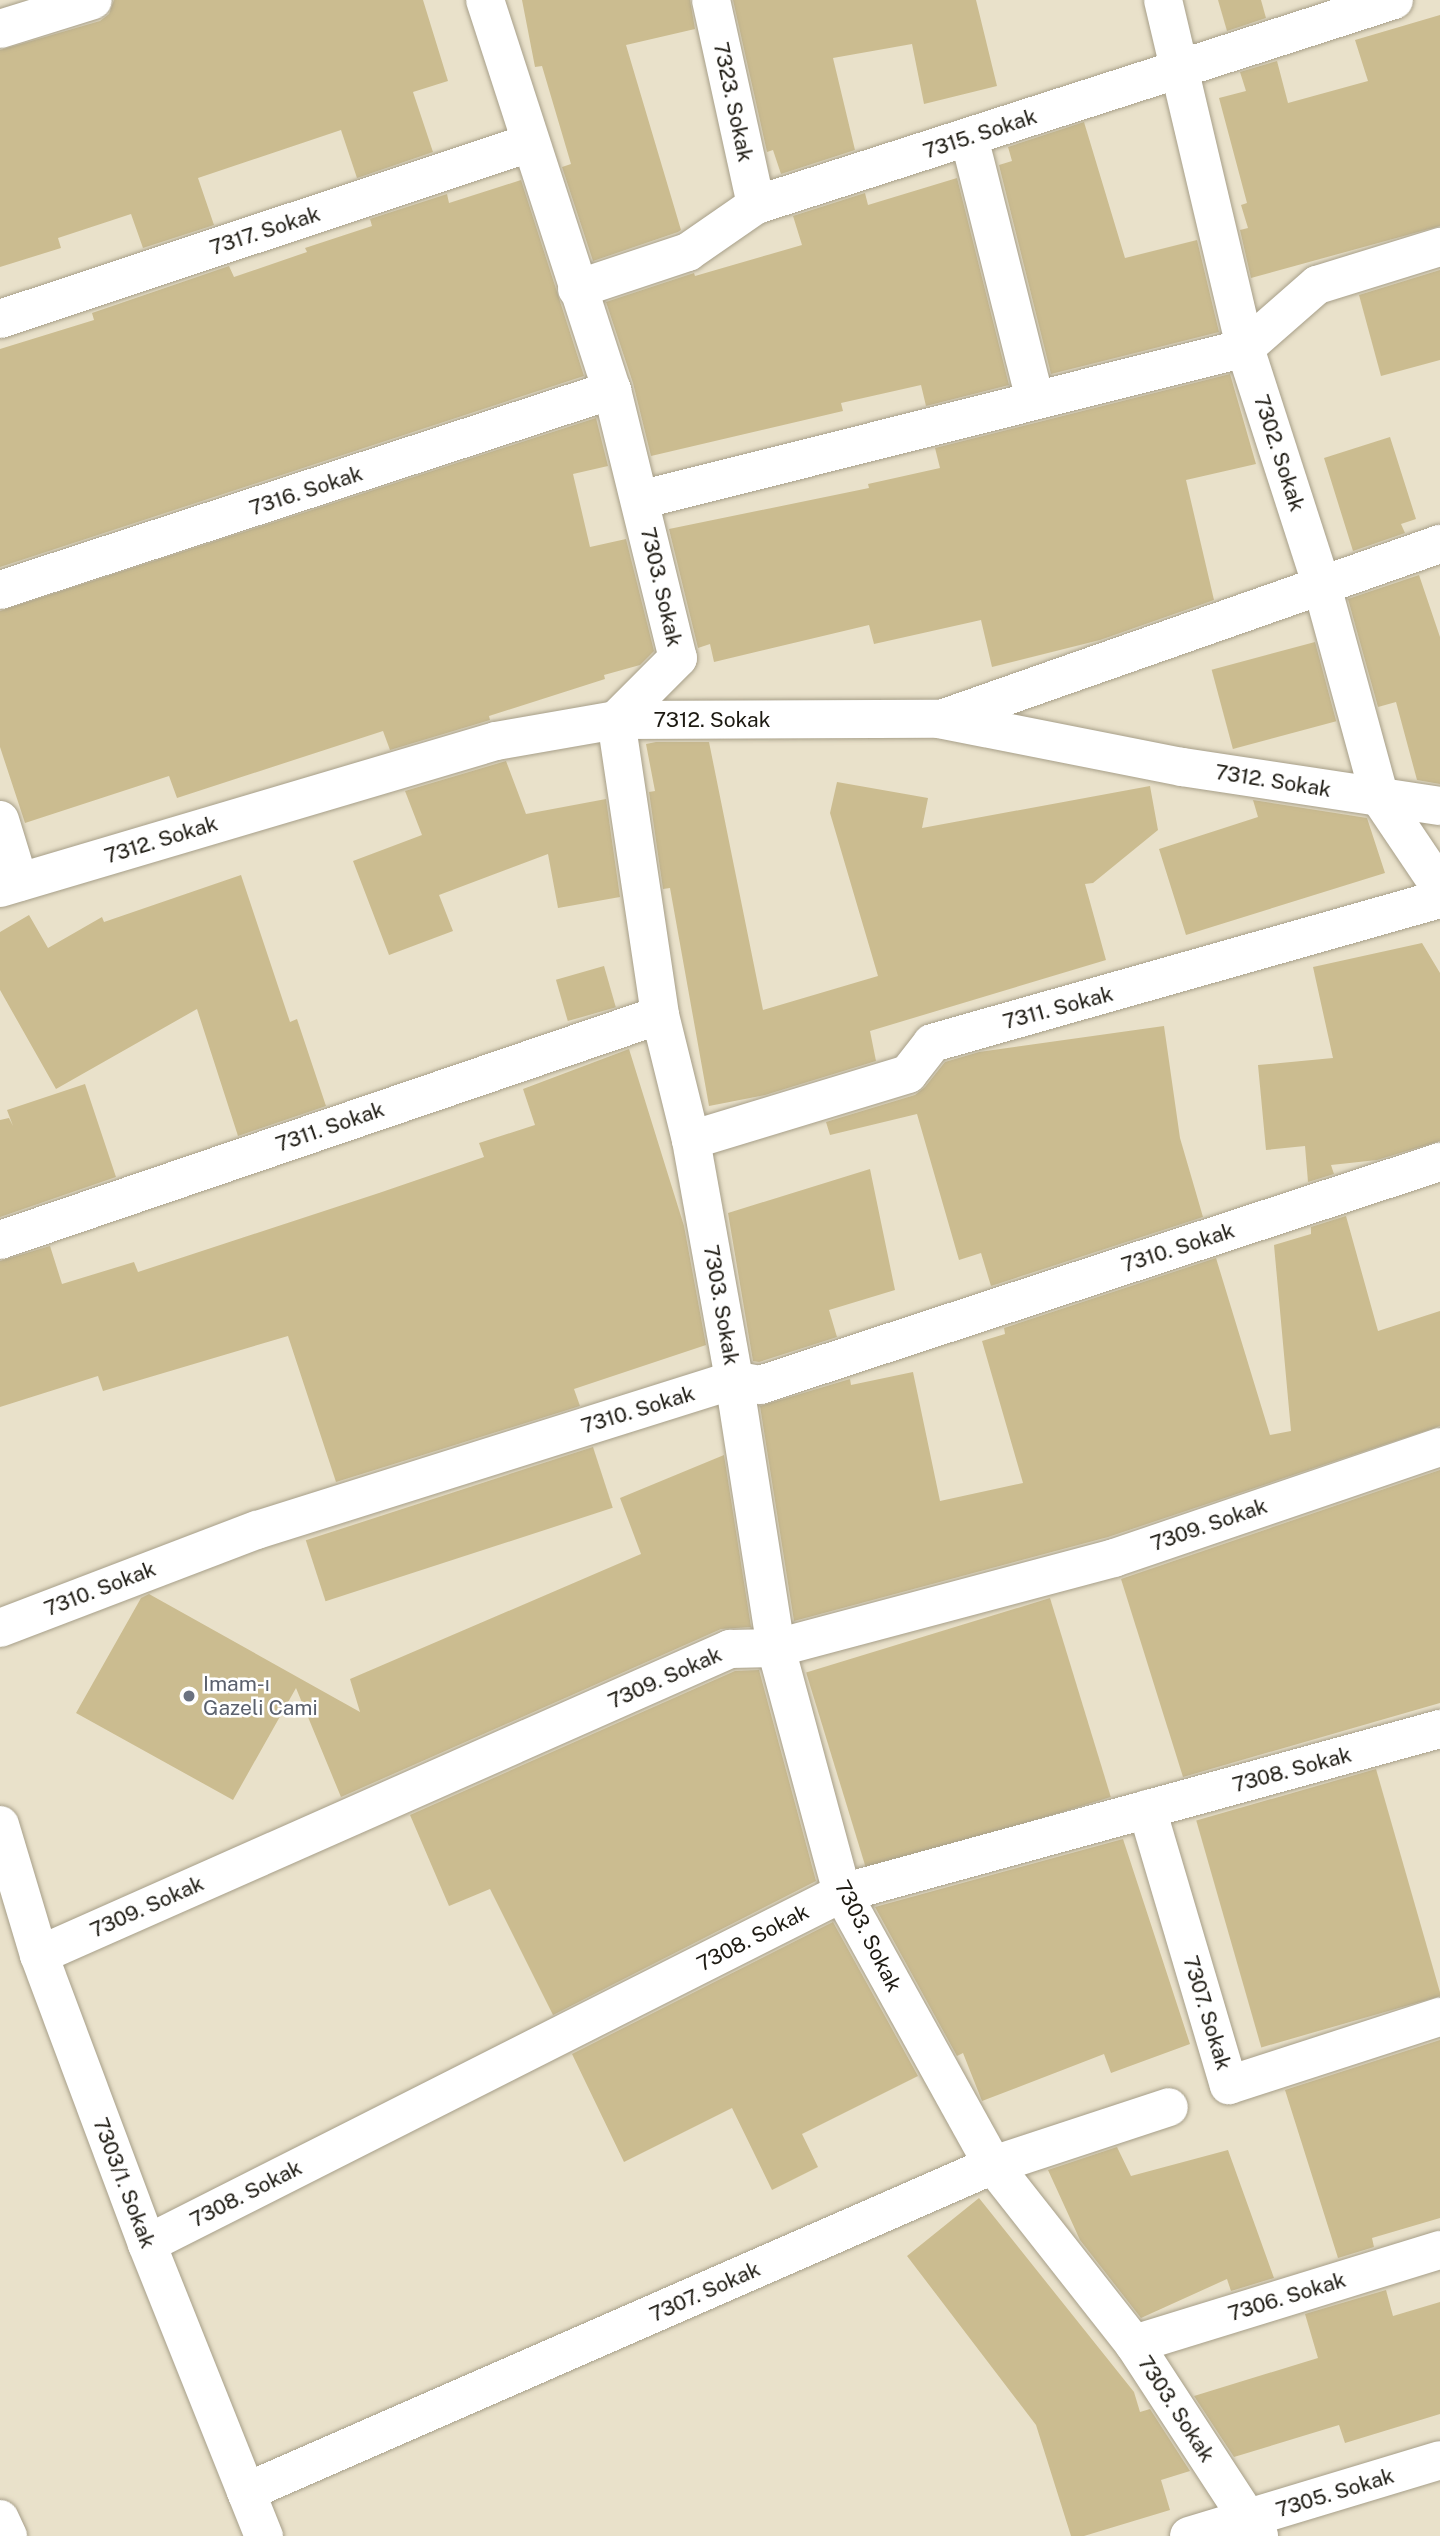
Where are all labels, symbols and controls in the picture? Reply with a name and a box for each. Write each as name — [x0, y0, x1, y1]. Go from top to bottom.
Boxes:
street label: 7323. Sokak — [708, 40, 758, 164]
street label: 7315. Sokak — [920, 104, 1040, 164]
street label: 7317. Sokak — [207, 201, 323, 261]
street label: 7302. Sokak — [1248, 391, 1310, 515]
street label: 7316. Sokak — [246, 461, 366, 521]
street label: 7303. Sokak — [635, 525, 687, 649]
street label: 7312. Sokak — [653, 707, 771, 733]
street label: 7312. Sokak — [1213, 759, 1333, 803]
street label: 7312. Sokak — [101, 811, 221, 869]
street label: 7311. Sokak — [1000, 981, 1116, 1035]
street label: 7311. Sokak — [272, 1097, 388, 1157]
street label: 7310. Sokak — [1118, 1218, 1238, 1278]
street label: 7303. Sokak — [698, 1243, 744, 1367]
street label: 7310. Sokak — [578, 1381, 698, 1439]
street label: 7309. Sokak — [1147, 1493, 1271, 1557]
street label: 7310. Sokak — [41, 1556, 159, 1622]
street label: 7309. Sokak — [604, 1642, 726, 1714]
place label: Imam-ı Gazeli Cami — [203, 1671, 318, 1721]
marker: Imam-ı Gazeli Cami — [181, 1688, 197, 1704]
street label: 7308. Sokak — [1230, 1742, 1354, 1798]
street label: 7309. Sokak — [86, 1871, 208, 1943]
street label: 7303. Sokak — [829, 1876, 907, 1996]
street label: 7308. Sokak — [693, 1899, 813, 1977]
street label: 7307. Sokak — [1178, 1953, 1236, 2073]
street label: 7303/1. Sokak — [88, 2114, 160, 2252]
street label: 7308. Sokak — [186, 2155, 306, 2233]
street label: 7307. Sokak — [646, 2256, 764, 2328]
street label: 7306. Sokak — [1225, 2267, 1349, 2327]
street label: 7303. Sokak — [1132, 2351, 1220, 2467]
street label: 7305. Sokak — [1273, 2463, 1397, 2523]

